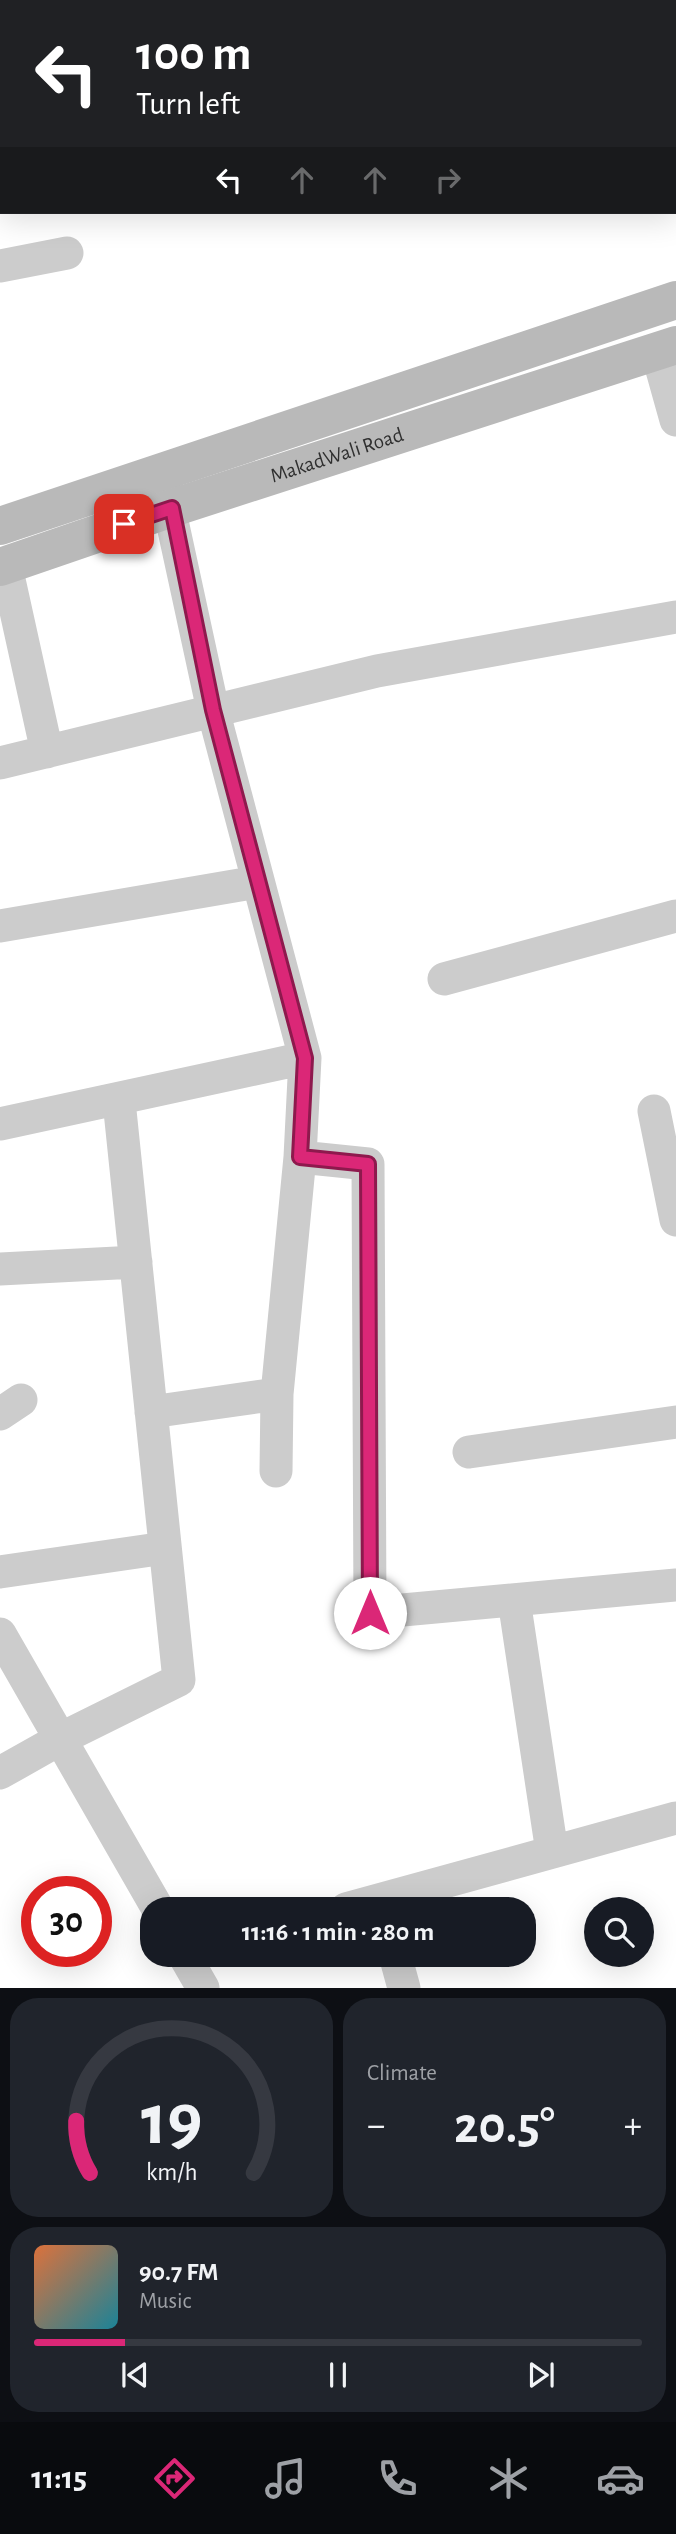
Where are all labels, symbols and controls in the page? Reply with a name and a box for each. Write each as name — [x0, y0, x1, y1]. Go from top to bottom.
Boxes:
icon: left — [21, 28, 112, 119]
text: 100 m — [136, 30, 252, 79]
text: Turn left — [136, 88, 240, 120]
icon: left — [210, 161, 248, 199]
icon: ahead — [283, 161, 321, 199]
icon: ahead — [356, 161, 394, 199]
icon: right — [429, 161, 467, 199]
street label: MakadWali Road — [268, 424, 406, 487]
pin — [94, 494, 154, 554]
icon: arrive — [105, 505, 143, 543]
position arrow — [333, 1576, 407, 1650]
speed limit sign: 30 — [21, 1876, 112, 1967]
map controls — [584, 1897, 654, 1967]
button: search — [584, 1897, 654, 1967]
text: 11:16 · 1 min · 280 m — [242, 1919, 434, 1945]
text: Climate — [367, 2062, 437, 2085]
text: 19 — [141, 2086, 202, 2159]
text: 20.5° — [454, 2100, 555, 2152]
text: − — [367, 2107, 385, 2145]
text: + — [624, 2107, 642, 2145]
text: km/h — [146, 2160, 197, 2185]
text: 90.7 FM — [139, 2259, 219, 2285]
text: Music — [139, 2290, 191, 2313]
icon: previous — [116, 2356, 154, 2394]
icon: pause — [319, 2356, 357, 2394]
icon: next — [522, 2356, 560, 2394]
icon: directions — [150, 2454, 199, 2503]
icon: music — [261, 2454, 310, 2503]
icon: phone — [373, 2454, 422, 2503]
icon: climate — [484, 2454, 533, 2503]
icon: car — [596, 2454, 645, 2503]
text: 11:15 — [31, 2462, 87, 2494]

